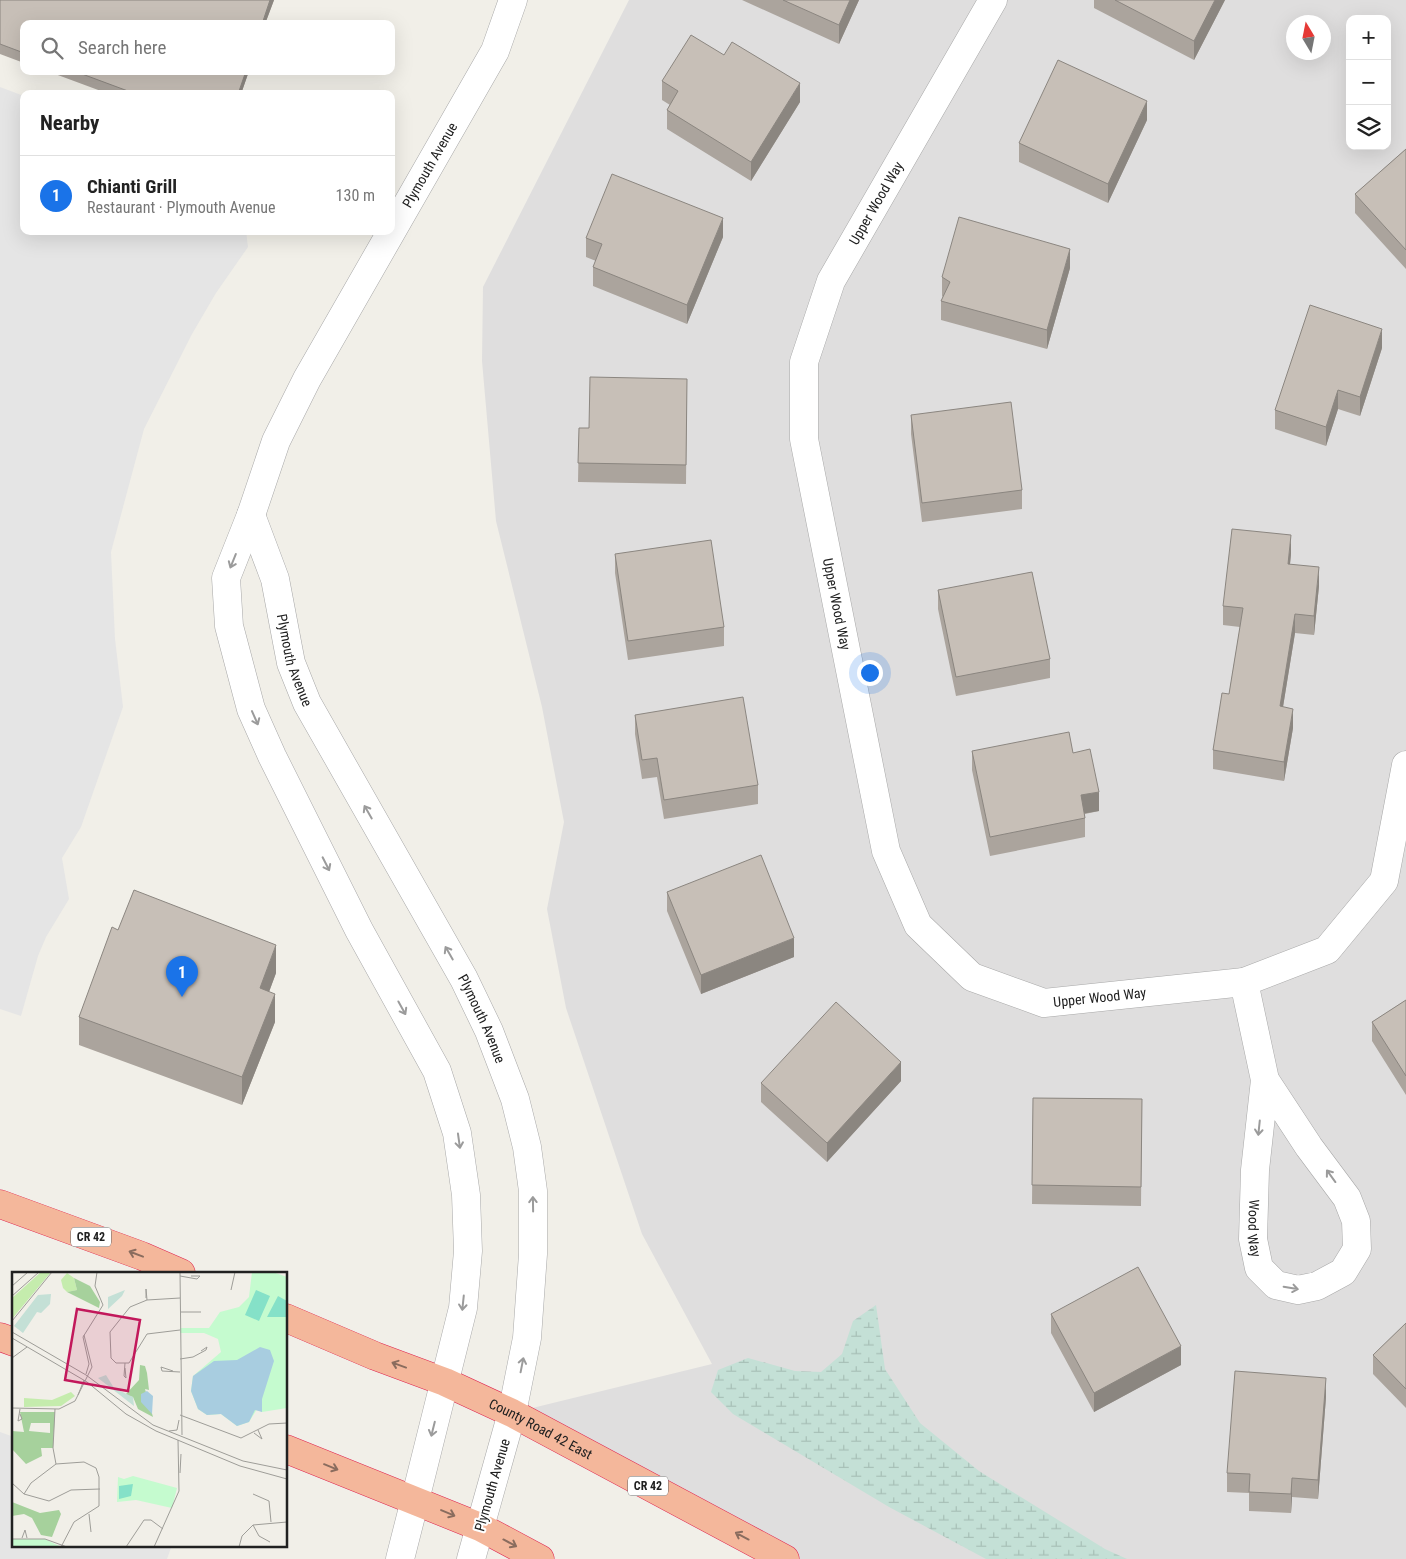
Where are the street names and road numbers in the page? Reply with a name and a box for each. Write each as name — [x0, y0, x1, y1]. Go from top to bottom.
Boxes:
street label: Plymouth Avenue — [399, 119, 461, 210]
street label: Upper Wood Way — [846, 158, 906, 247]
street label: Upper Wood Way — [820, 557, 854, 652]
street label: Plymouth Avenue — [274, 613, 316, 709]
street label: Plymouth Avenue — [455, 971, 509, 1066]
street label: Upper Wood Way — [1052, 984, 1147, 1010]
street label: Wood Way — [1244, 1199, 1265, 1258]
road number: CR 42 — [71, 1228, 111, 1246]
street label: County Road 42 East — [486, 1395, 595, 1462]
street label: Plymouth Avenue — [471, 1436, 513, 1533]
road number: CR 42 — [628, 1476, 668, 1495]

